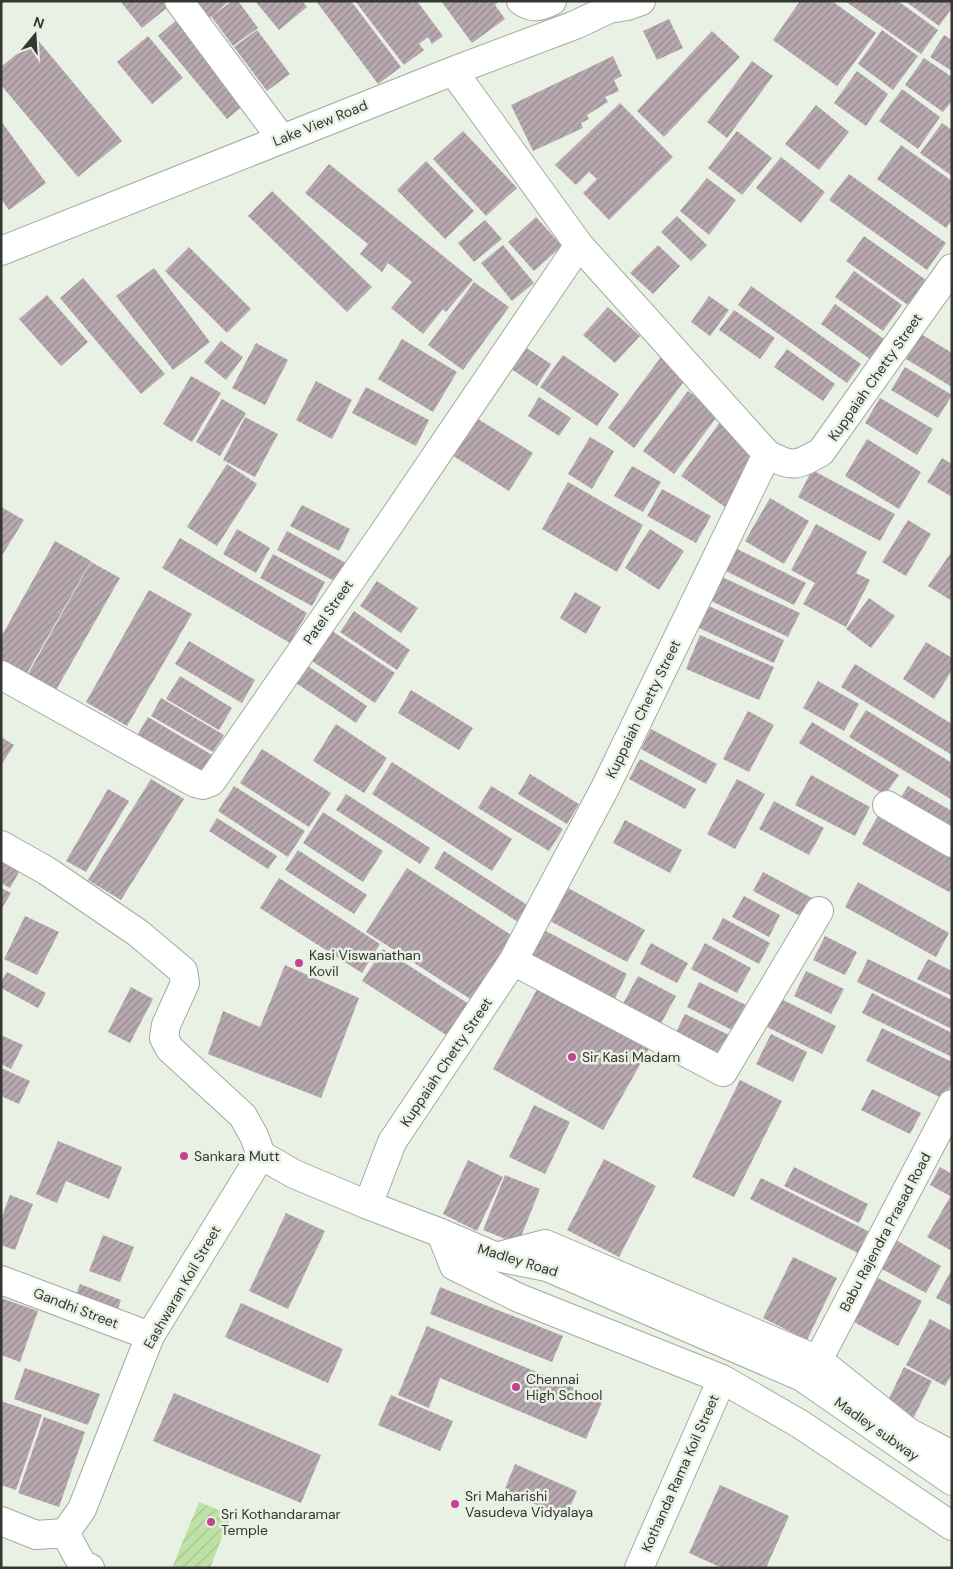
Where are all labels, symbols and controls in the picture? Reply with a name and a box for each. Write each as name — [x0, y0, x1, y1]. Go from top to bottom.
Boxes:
north arrow — [10, 10, 60, 60]
text: N — [31, 12, 47, 33]
street label: Lake View Road — [270, 96, 370, 150]
street label: Kuppaiah Chetty Street — [824, 310, 926, 444]
street label: Patel Street — [299, 576, 357, 648]
street label: Kuppaiah Chetty Street — [602, 637, 684, 781]
place label: Kasi Viswanathan Kovil — [309, 946, 421, 980]
marker: Kasi Viswanathan Kovil — [293, 957, 305, 969]
street label: Kuppaiah Chetty Street — [396, 994, 496, 1130]
place label: Sir Kasi Madam — [582, 1048, 680, 1066]
marker: Sir Kasi Madam — [566, 1051, 578, 1063]
place label: Sankara Mutt — [194, 1147, 280, 1165]
street label: Babu Rajendra Prasad Road — [835, 1149, 935, 1315]
marker: Sankara Mutt — [178, 1150, 190, 1162]
street label: Eashwaran Koil Street — [139, 1222, 225, 1352]
street label: Madley Road — [476, 1239, 560, 1281]
street label: Gandhi Street — [31, 1283, 121, 1333]
place label: Chennai High School — [526, 1370, 602, 1404]
marker: Chennai High School — [510, 1381, 522, 1393]
street label: Kothanda Rama Koil Street — [637, 1391, 723, 1555]
street label: Madley subway — [831, 1393, 923, 1465]
place label: Sri Maharishi Vasudeva Vidyalaya — [465, 1487, 593, 1521]
marker: Sri Maharishi Vasudeva Vidyalaya — [449, 1498, 461, 1510]
place label: Sri Kothandaramar Temple — [221, 1505, 341, 1539]
marker: Sri Kothandaramar Temple — [205, 1516, 217, 1528]

